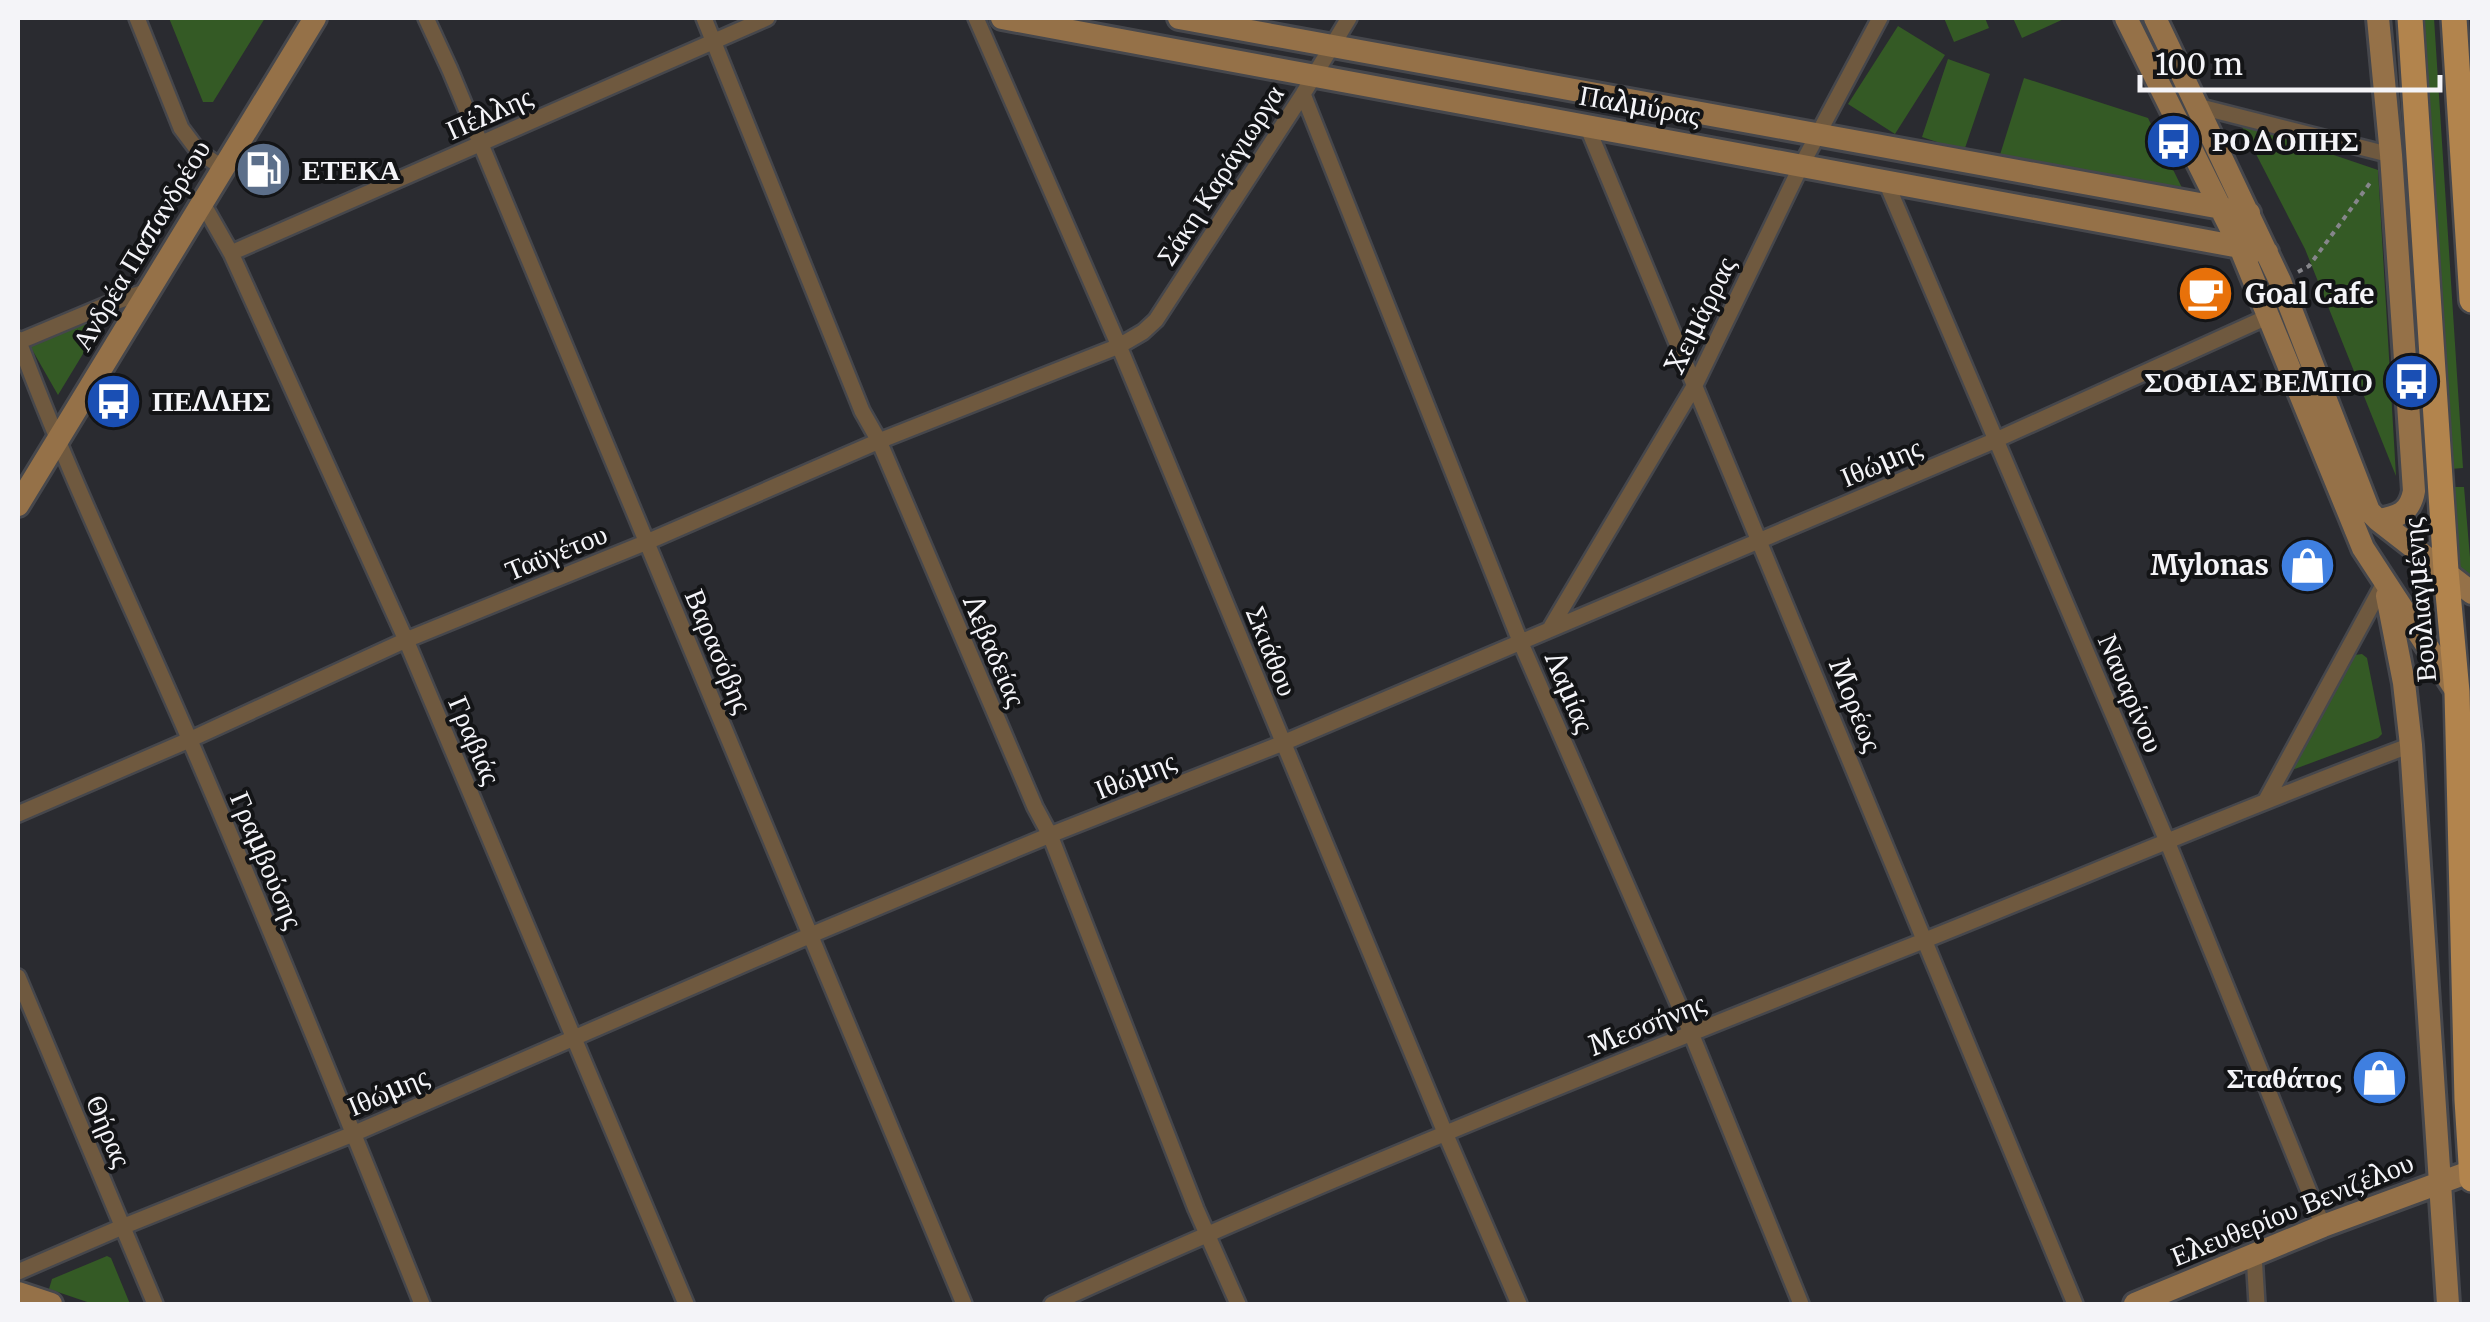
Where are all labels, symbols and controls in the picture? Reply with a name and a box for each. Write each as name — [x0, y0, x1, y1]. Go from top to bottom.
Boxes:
scale bar — [2140, 30, 2440, 92]
text: 100 m — [2155, 45, 2243, 83]
street label: Παλμύρας — [1577, 77, 1703, 133]
street label: Πέλλης — [440, 78, 538, 148]
street label: Σάκη Καράγιωργα — [1148, 78, 1292, 272]
bus stop icon: ΡΟΔΟΠΗΣ — [2143, 111, 2203, 171]
place label: ΡΟΔΟΠΗΣ — [2212, 123, 2359, 159]
street label: Ανδρέα Παπανδρέου — [64, 133, 218, 357]
fuel station icon: ΕΤΕΚΑ — [233, 140, 293, 200]
place label: ΕΤΕΚΑ — [302, 152, 401, 188]
street label: Χειμάρρας — [1656, 251, 1744, 379]
cafe icon: Goal Cafe — [2176, 264, 2236, 324]
place label: Goal Cafe — [2245, 276, 2375, 312]
bus stop icon: ΣΟΦΙΑΣ ΒΕΜΠΟ — [2382, 352, 2442, 412]
place label: ΣΟΦΙΑΣ ΒΕΜΠΟ — [2144, 364, 2373, 400]
bus stop icon: ΠΕΛΛΗΣ — [83, 371, 143, 431]
place label: ΠΕΛΛΗΣ — [152, 383, 271, 419]
street label: Ιθώμης — [1835, 429, 1927, 495]
street label: Ταϋγέτου — [500, 515, 612, 589]
street label: Βουλιαγμένης — [2394, 516, 2444, 684]
shop icon: Mylonas — [2278, 535, 2338, 595]
place label: Mylonas — [2151, 547, 2269, 583]
street label: Βαρασόβης — [677, 584, 761, 718]
street label: Λεβαδείας — [955, 589, 1035, 712]
street label: Σκιάθου — [1238, 601, 1306, 701]
street label: Ναυαρίνου — [2090, 628, 2172, 758]
street label: Λαμίας — [1537, 645, 1603, 738]
street label: Μορέως — [1821, 653, 1891, 757]
street label: Γραβιάς — [440, 690, 510, 790]
street label: Ιθώμης — [1089, 743, 1181, 807]
street label: Γραμβούσης — [222, 786, 312, 934]
street label: Μεσσήνης — [1583, 984, 1711, 1064]
shop icon: Σταθάτος — [2350, 1048, 2410, 1108]
street label: Ιθώμης — [342, 1058, 434, 1124]
place label: Σταθάτος — [2227, 1060, 2342, 1096]
street label: Θήρας — [78, 1090, 140, 1172]
street label: Ελευθερίου Βενιζέλου — [2165, 1144, 2419, 1274]

